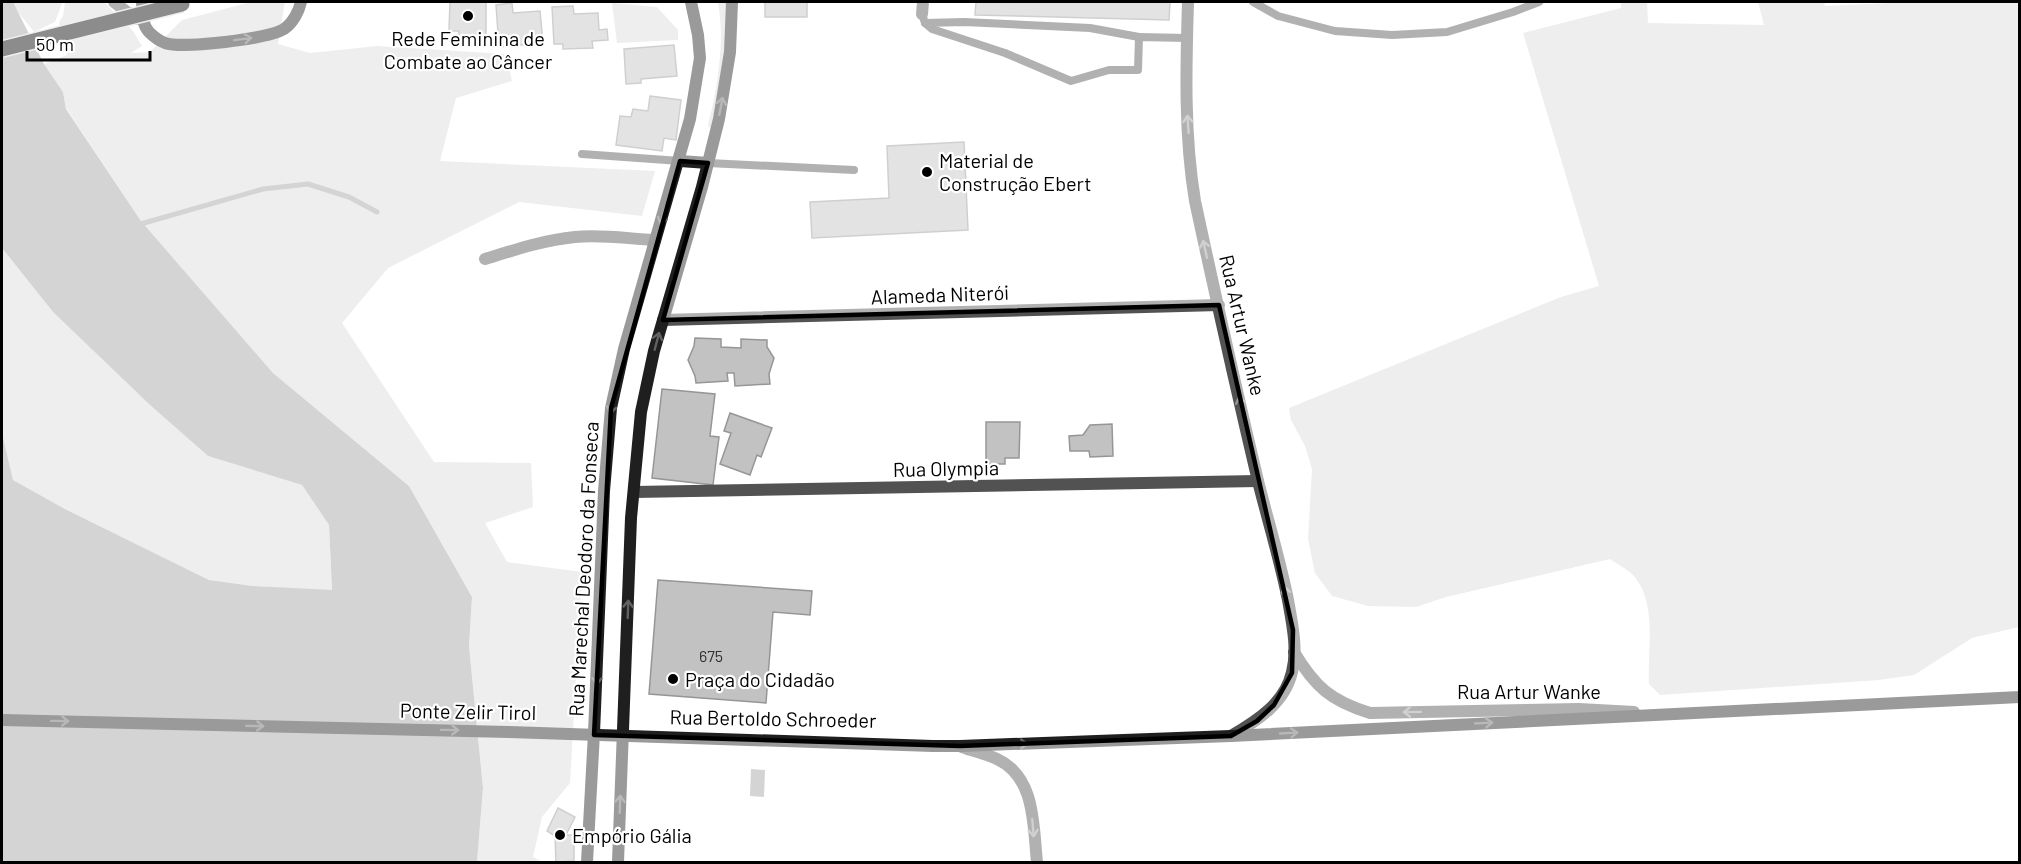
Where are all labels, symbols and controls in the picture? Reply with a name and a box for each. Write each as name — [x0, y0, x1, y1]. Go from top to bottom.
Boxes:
marker: Rede Feminina de Combate ao Câncer — [461, 9, 475, 23]
scale bar — [27, 24, 150, 62]
place label: Rede Feminina de Combate ao Câncer — [384, 26, 552, 73]
text: 50 m — [36, 33, 74, 55]
one-way arrow — [232, 33, 252, 44]
one-way arrow — [716, 97, 727, 117]
one-way arrow — [1183, 115, 1194, 135]
place label: Material de Construção Ebert — [939, 148, 1091, 195]
marker: Material de Construção Ebert — [920, 165, 934, 179]
one-way arrow — [656, 206, 667, 225]
one-way arrow — [1199, 239, 1211, 258]
street label: Rua Artur Wanke — [1215, 252, 1271, 398]
street label: Alameda Niterói — [870, 280, 1010, 308]
one-way arrow — [652, 332, 663, 351]
one-way arrow — [607, 394, 618, 414]
one-way arrow — [1235, 396, 1247, 415]
street label: Rua Marechal Deodoro da Fonseca — [563, 421, 603, 717]
street label: Rua Olympia — [893, 455, 999, 481]
one-way arrow — [1280, 585, 1292, 604]
one-way arrow — [622, 600, 633, 620]
house number: 675 — [699, 646, 723, 665]
one-way arrow — [591, 665, 602, 685]
place label: Praça do Cidadão — [685, 667, 835, 691]
marker: Praça do Cidadão — [666, 672, 680, 686]
street label: Rua Artur Wanke — [1457, 679, 1601, 703]
street label: Ponte Zelir Tirol — [400, 698, 536, 724]
street label: Rua Bertoldo Schroeder — [669, 704, 877, 732]
one-way arrow — [1402, 706, 1422, 718]
one-way arrow — [49, 716, 69, 727]
one-way arrow — [1473, 718, 1493, 729]
one-way arrow — [244, 720, 264, 732]
one-way arrow — [439, 725, 459, 736]
one-way arrow — [1279, 727, 1299, 738]
one-way arrow — [1008, 738, 1028, 750]
one-way arrow — [615, 795, 626, 815]
one-way arrow — [1028, 818, 1039, 837]
place label: Empório Gália — [572, 823, 692, 847]
marker: Empório Gália — [553, 828, 567, 842]

